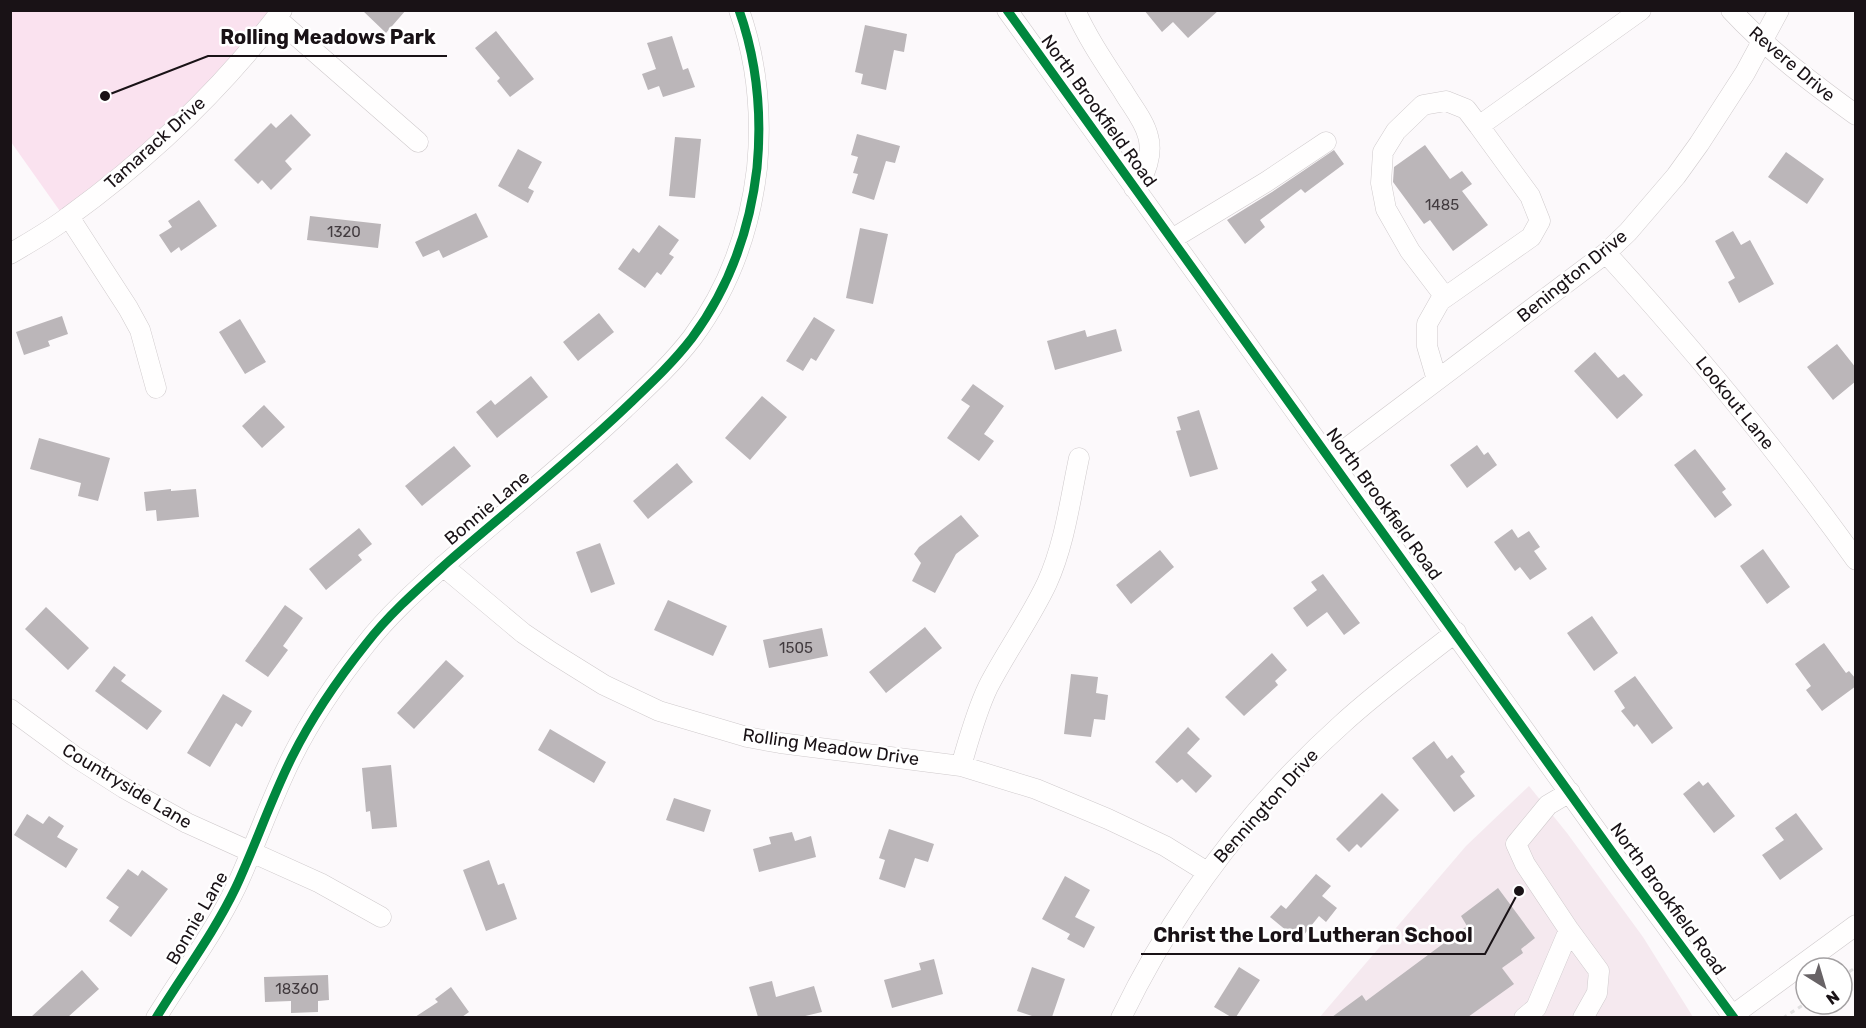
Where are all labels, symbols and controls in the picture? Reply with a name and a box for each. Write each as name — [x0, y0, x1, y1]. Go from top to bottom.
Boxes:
callout: Rolling Meadows Park — [208, 18, 447, 56]
street label: Revere Drive — [1744, 22, 1840, 106]
text: Rolling Meadows Park — [220, 25, 436, 49]
street label: North Brookfield Road — [1036, 31, 1162, 191]
street label: Tamarack Drive — [100, 92, 210, 194]
house number: 1485 — [1425, 196, 1459, 214]
house number: 1320 — [327, 223, 361, 241]
street label: Benington Drive — [1513, 225, 1631, 327]
street label: Lookout Lane — [1691, 352, 1779, 454]
street label: North Brookfield Road — [1321, 424, 1447, 584]
street label: Bonnie Lane — [440, 466, 534, 550]
house number: 1505 — [779, 639, 813, 657]
street label: Rolling Meadow Drive — [741, 724, 921, 770]
street label: Countryside Lane — [58, 739, 196, 833]
street label: Bennington Drive — [1209, 744, 1323, 868]
street label: North Brookfield Road — [1605, 819, 1731, 979]
street label: Bonnie Lane — [161, 867, 233, 969]
callout: Christ the Lord Lutheran School — [1141, 916, 1485, 954]
text: Christ the Lord Lutheran School — [1153, 923, 1473, 947]
north arrow — [1794, 956, 1854, 1016]
house number: 18360 — [275, 980, 319, 998]
text: N — [1822, 987, 1843, 1009]

